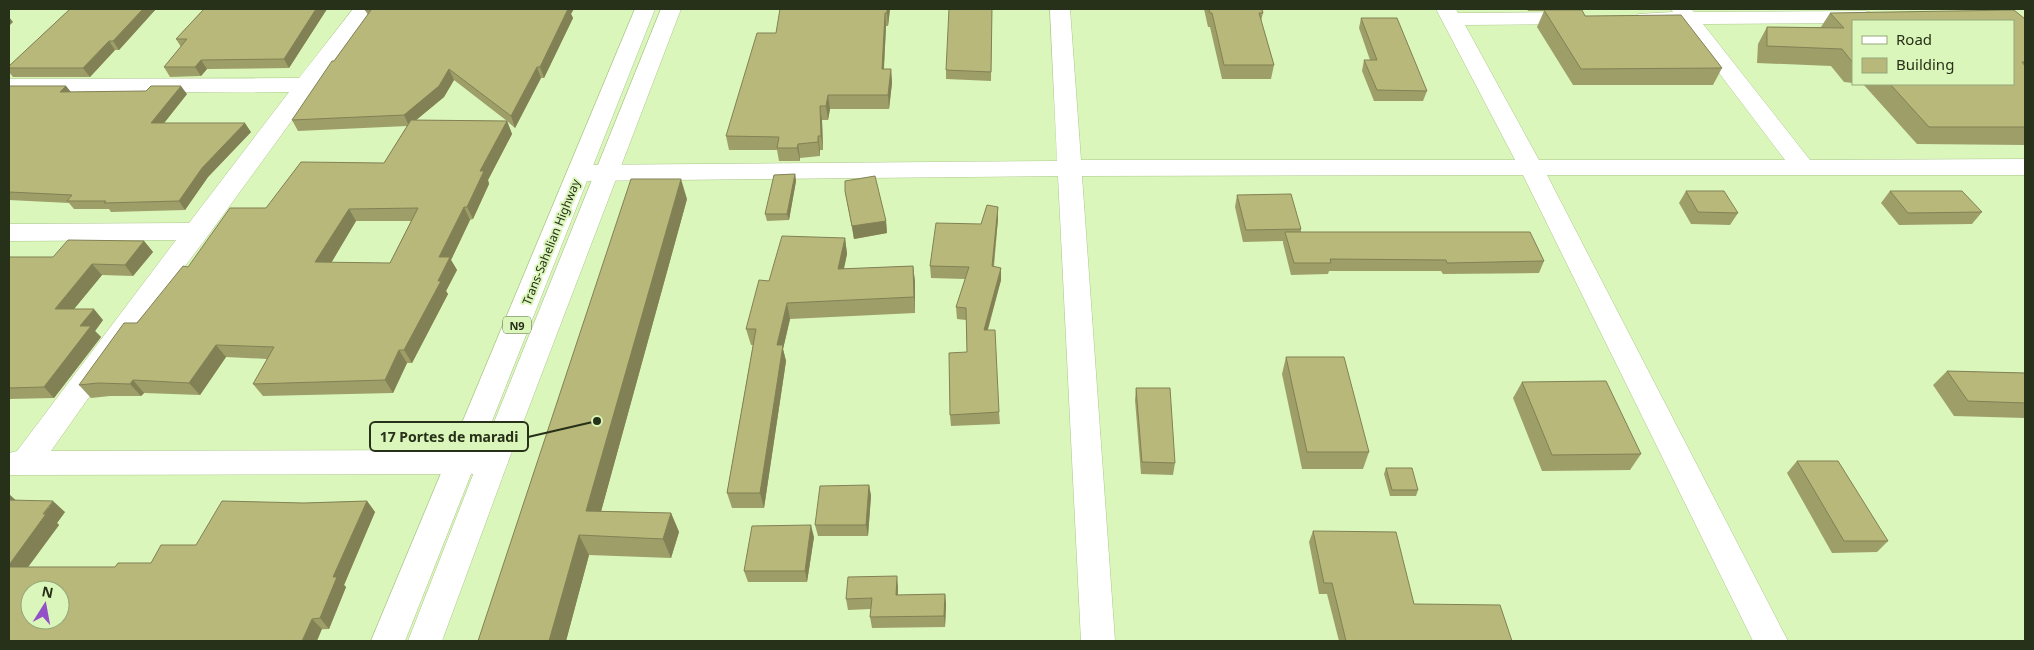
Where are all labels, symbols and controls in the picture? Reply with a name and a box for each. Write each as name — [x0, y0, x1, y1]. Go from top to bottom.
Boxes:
legend — [1852, 20, 2014, 85]
text: Road — [1896, 29, 1932, 49]
text: Building — [1896, 54, 1954, 74]
street label: Trans-Sahelian Highway — [518, 176, 584, 308]
road number: N9 — [503, 316, 531, 334]
callout: 17 Portes de maradi — [370, 422, 528, 451]
text: 17 Portes de maradi — [380, 427, 518, 446]
north arrow — [20, 580, 70, 630]
text: N — [40, 581, 55, 602]

